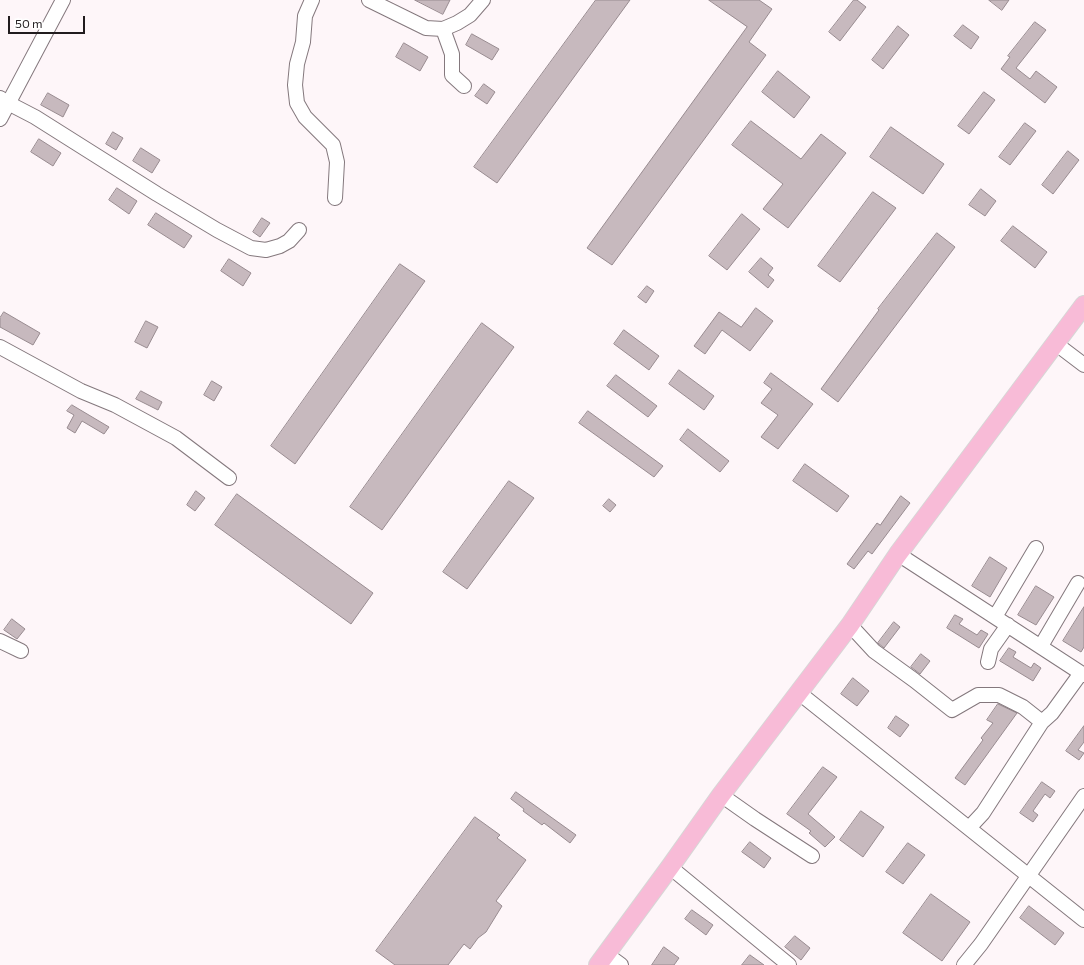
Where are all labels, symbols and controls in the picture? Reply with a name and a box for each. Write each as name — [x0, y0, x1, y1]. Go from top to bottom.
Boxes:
scale bar — [10, 8, 87, 34]
text: 50 m — [15, 16, 43, 30]

